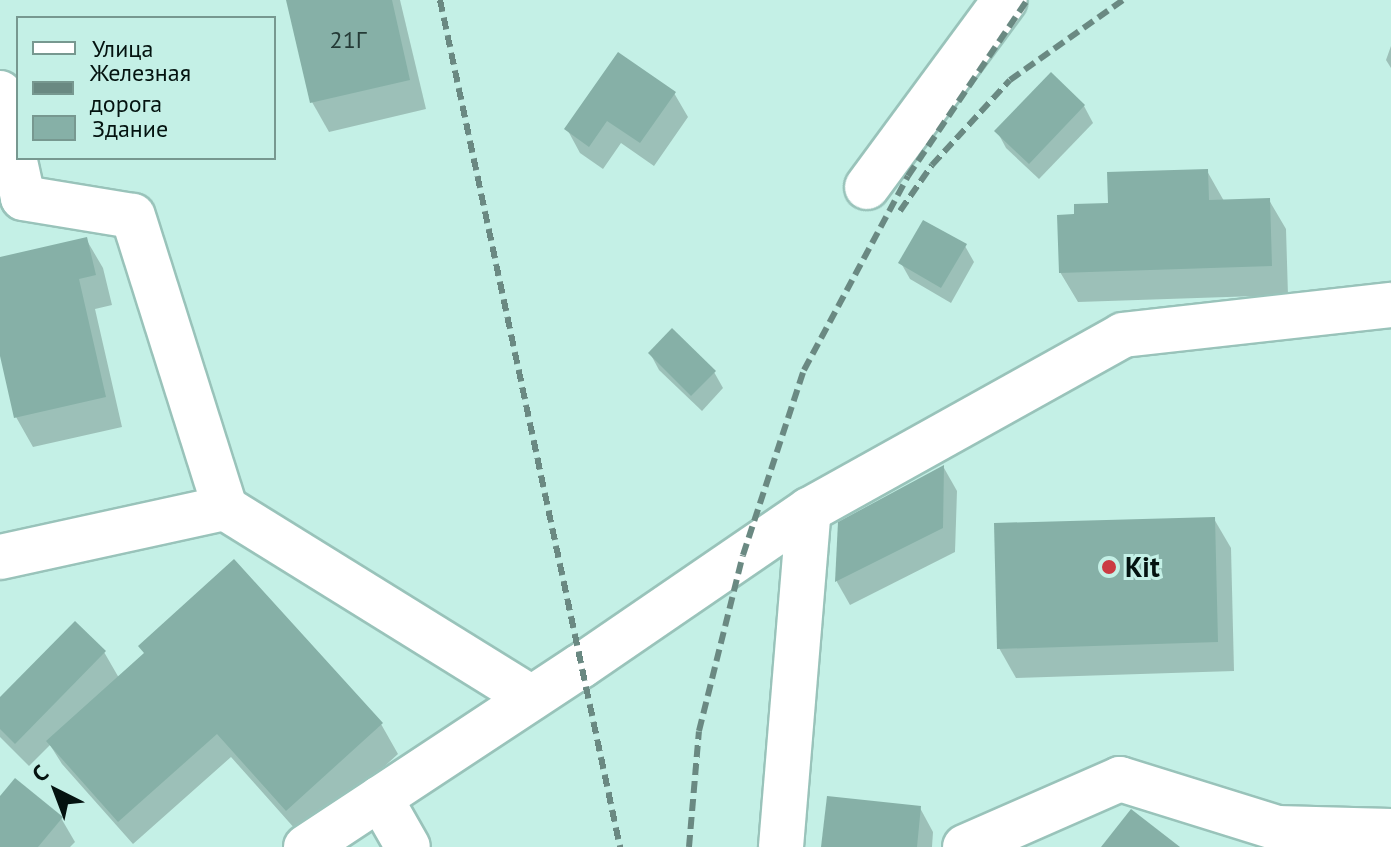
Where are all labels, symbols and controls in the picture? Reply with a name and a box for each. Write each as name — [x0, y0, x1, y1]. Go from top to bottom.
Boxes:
legend — [16, 16, 276, 160]
house number: 21Г — [330, 26, 366, 54]
text: Улица — [92, 33, 153, 64]
text: Железная дорога — [90, 57, 191, 119]
text: Здание — [92, 113, 168, 144]
place label: Kit — [1125, 550, 1160, 584]
marker: Kit — [1100, 558, 1118, 576]
north arrow — [16, 751, 96, 831]
text: С — [26, 759, 54, 788]

